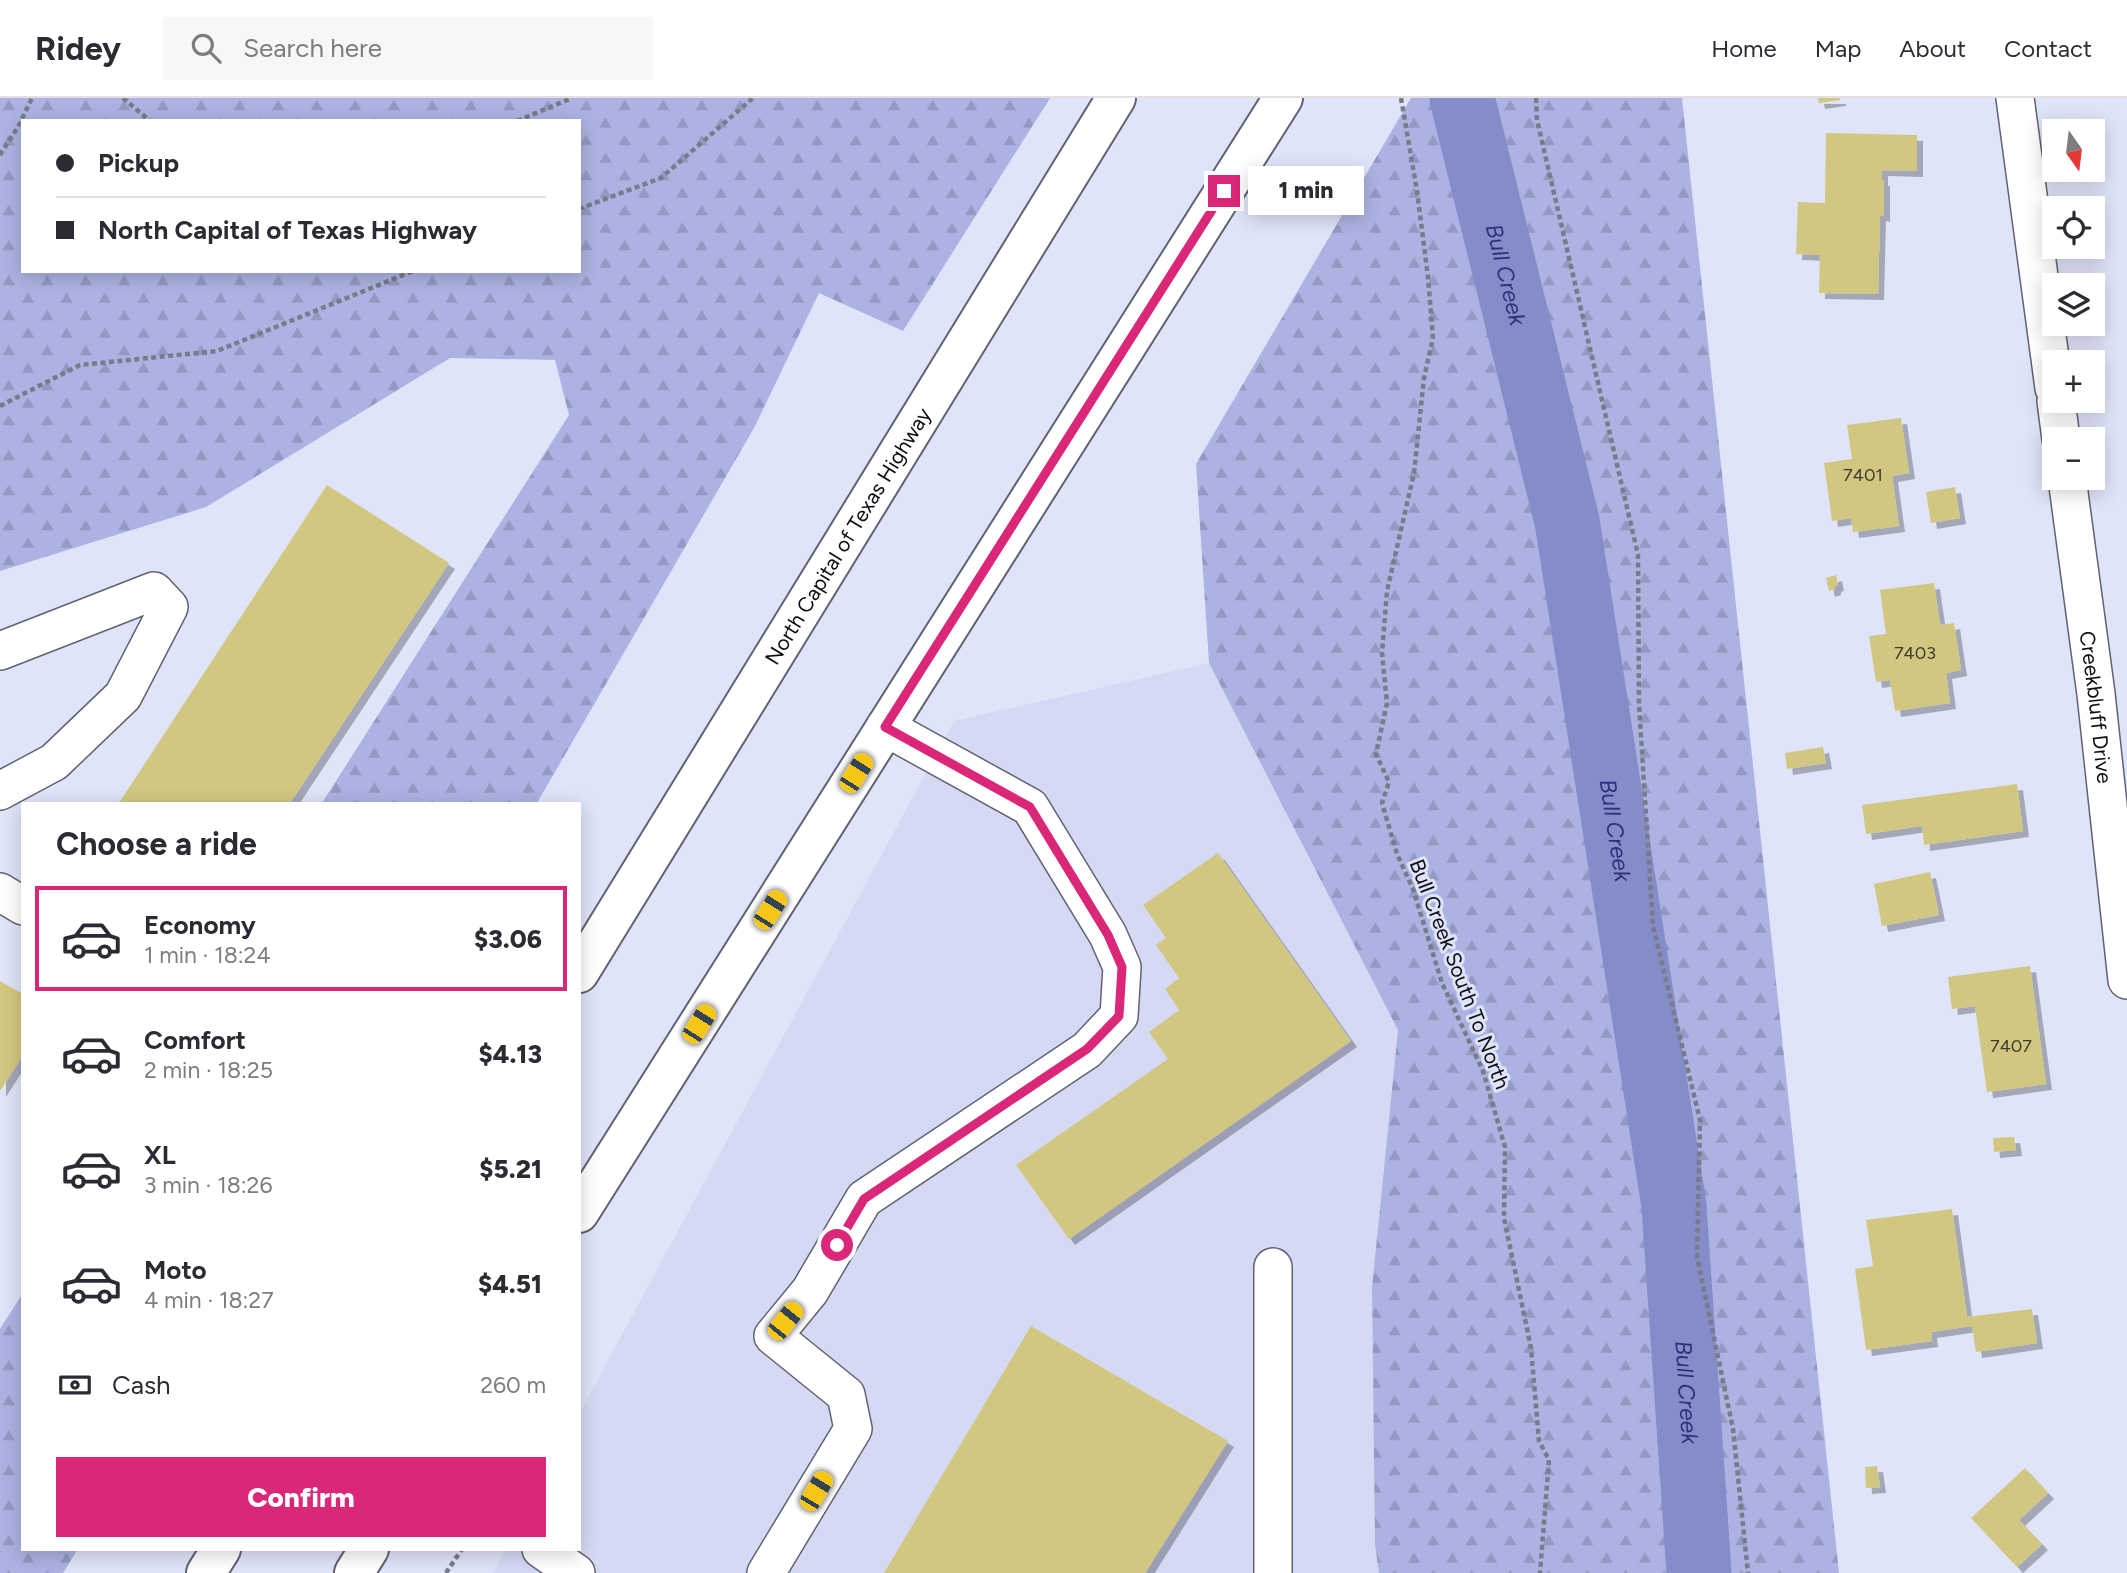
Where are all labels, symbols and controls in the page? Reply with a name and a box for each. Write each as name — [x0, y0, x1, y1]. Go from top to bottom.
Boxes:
search box — [163, 17, 653, 80]
text: Ridey — [35, 29, 121, 68]
icon: search — [187, 29, 225, 67]
text: Search here — [243, 32, 382, 64]
text: Home — [1711, 34, 1777, 63]
text: Map — [1815, 34, 1861, 63]
text: About — [1899, 34, 1966, 63]
text: Contact — [2004, 34, 2092, 63]
north arrow — [2042, 119, 2105, 182]
map controls — [2042, 119, 2105, 490]
text: Pickup — [98, 147, 179, 179]
callout: 1 min — [1248, 166, 1364, 216]
route end — [1208, 175, 1240, 207]
text: 1 min — [1279, 176, 1333, 204]
button: locate — [2042, 196, 2105, 259]
text: North Capital of Texas Highway — [98, 214, 477, 246]
water label: Bull Creek — [1480, 221, 1532, 329]
button: layers — [2042, 273, 2105, 336]
button: + — [2042, 350, 2105, 413]
street label: North Capital of Texas Highway — [759, 403, 936, 669]
button: − — [2042, 427, 2105, 490]
house number: 7401 — [1843, 464, 1883, 486]
street label: Creekbluff Drive — [2075, 629, 2118, 785]
house number: 7403 — [1894, 642, 1936, 664]
car — [836, 750, 877, 796]
water label: Bull Creek — [1594, 777, 1637, 885]
text: Choose a ride — [56, 825, 257, 863]
street label: Bull Creek South To North — [1405, 856, 1515, 1092]
car — [750, 887, 791, 933]
icon: car — [60, 907, 123, 970]
text: Economy — [144, 909, 256, 941]
text: $3.06 — [474, 923, 542, 955]
text: 1 min · 18:24 — [144, 941, 271, 969]
car — [679, 1001, 720, 1047]
icon: car — [60, 1022, 123, 1085]
text: Comfort — [144, 1024, 246, 1056]
house number: 7407 — [1990, 1035, 2032, 1057]
text: $4.13 — [478, 1038, 542, 1070]
text: 2 min · 18:25 — [144, 1056, 273, 1084]
icon: car — [60, 1137, 123, 1200]
text: XL — [144, 1139, 176, 1171]
text: $5.21 — [479, 1153, 542, 1185]
text: 3 min · 18:26 — [144, 1171, 272, 1199]
route start — [821, 1229, 853, 1261]
icon: car — [60, 1252, 123, 1315]
text: Moto — [144, 1254, 207, 1286]
text: $4.51 — [478, 1268, 542, 1300]
text: 4 min · 18:27 — [144, 1286, 274, 1314]
car — [764, 1298, 807, 1344]
water label: Bull Creek — [1669, 1340, 1704, 1446]
icon: cash — [56, 1366, 94, 1404]
text: Cash — [112, 1369, 171, 1401]
text: 260 m — [480, 1371, 546, 1399]
button: Confirm — [56, 1457, 546, 1537]
car — [797, 1468, 836, 1514]

